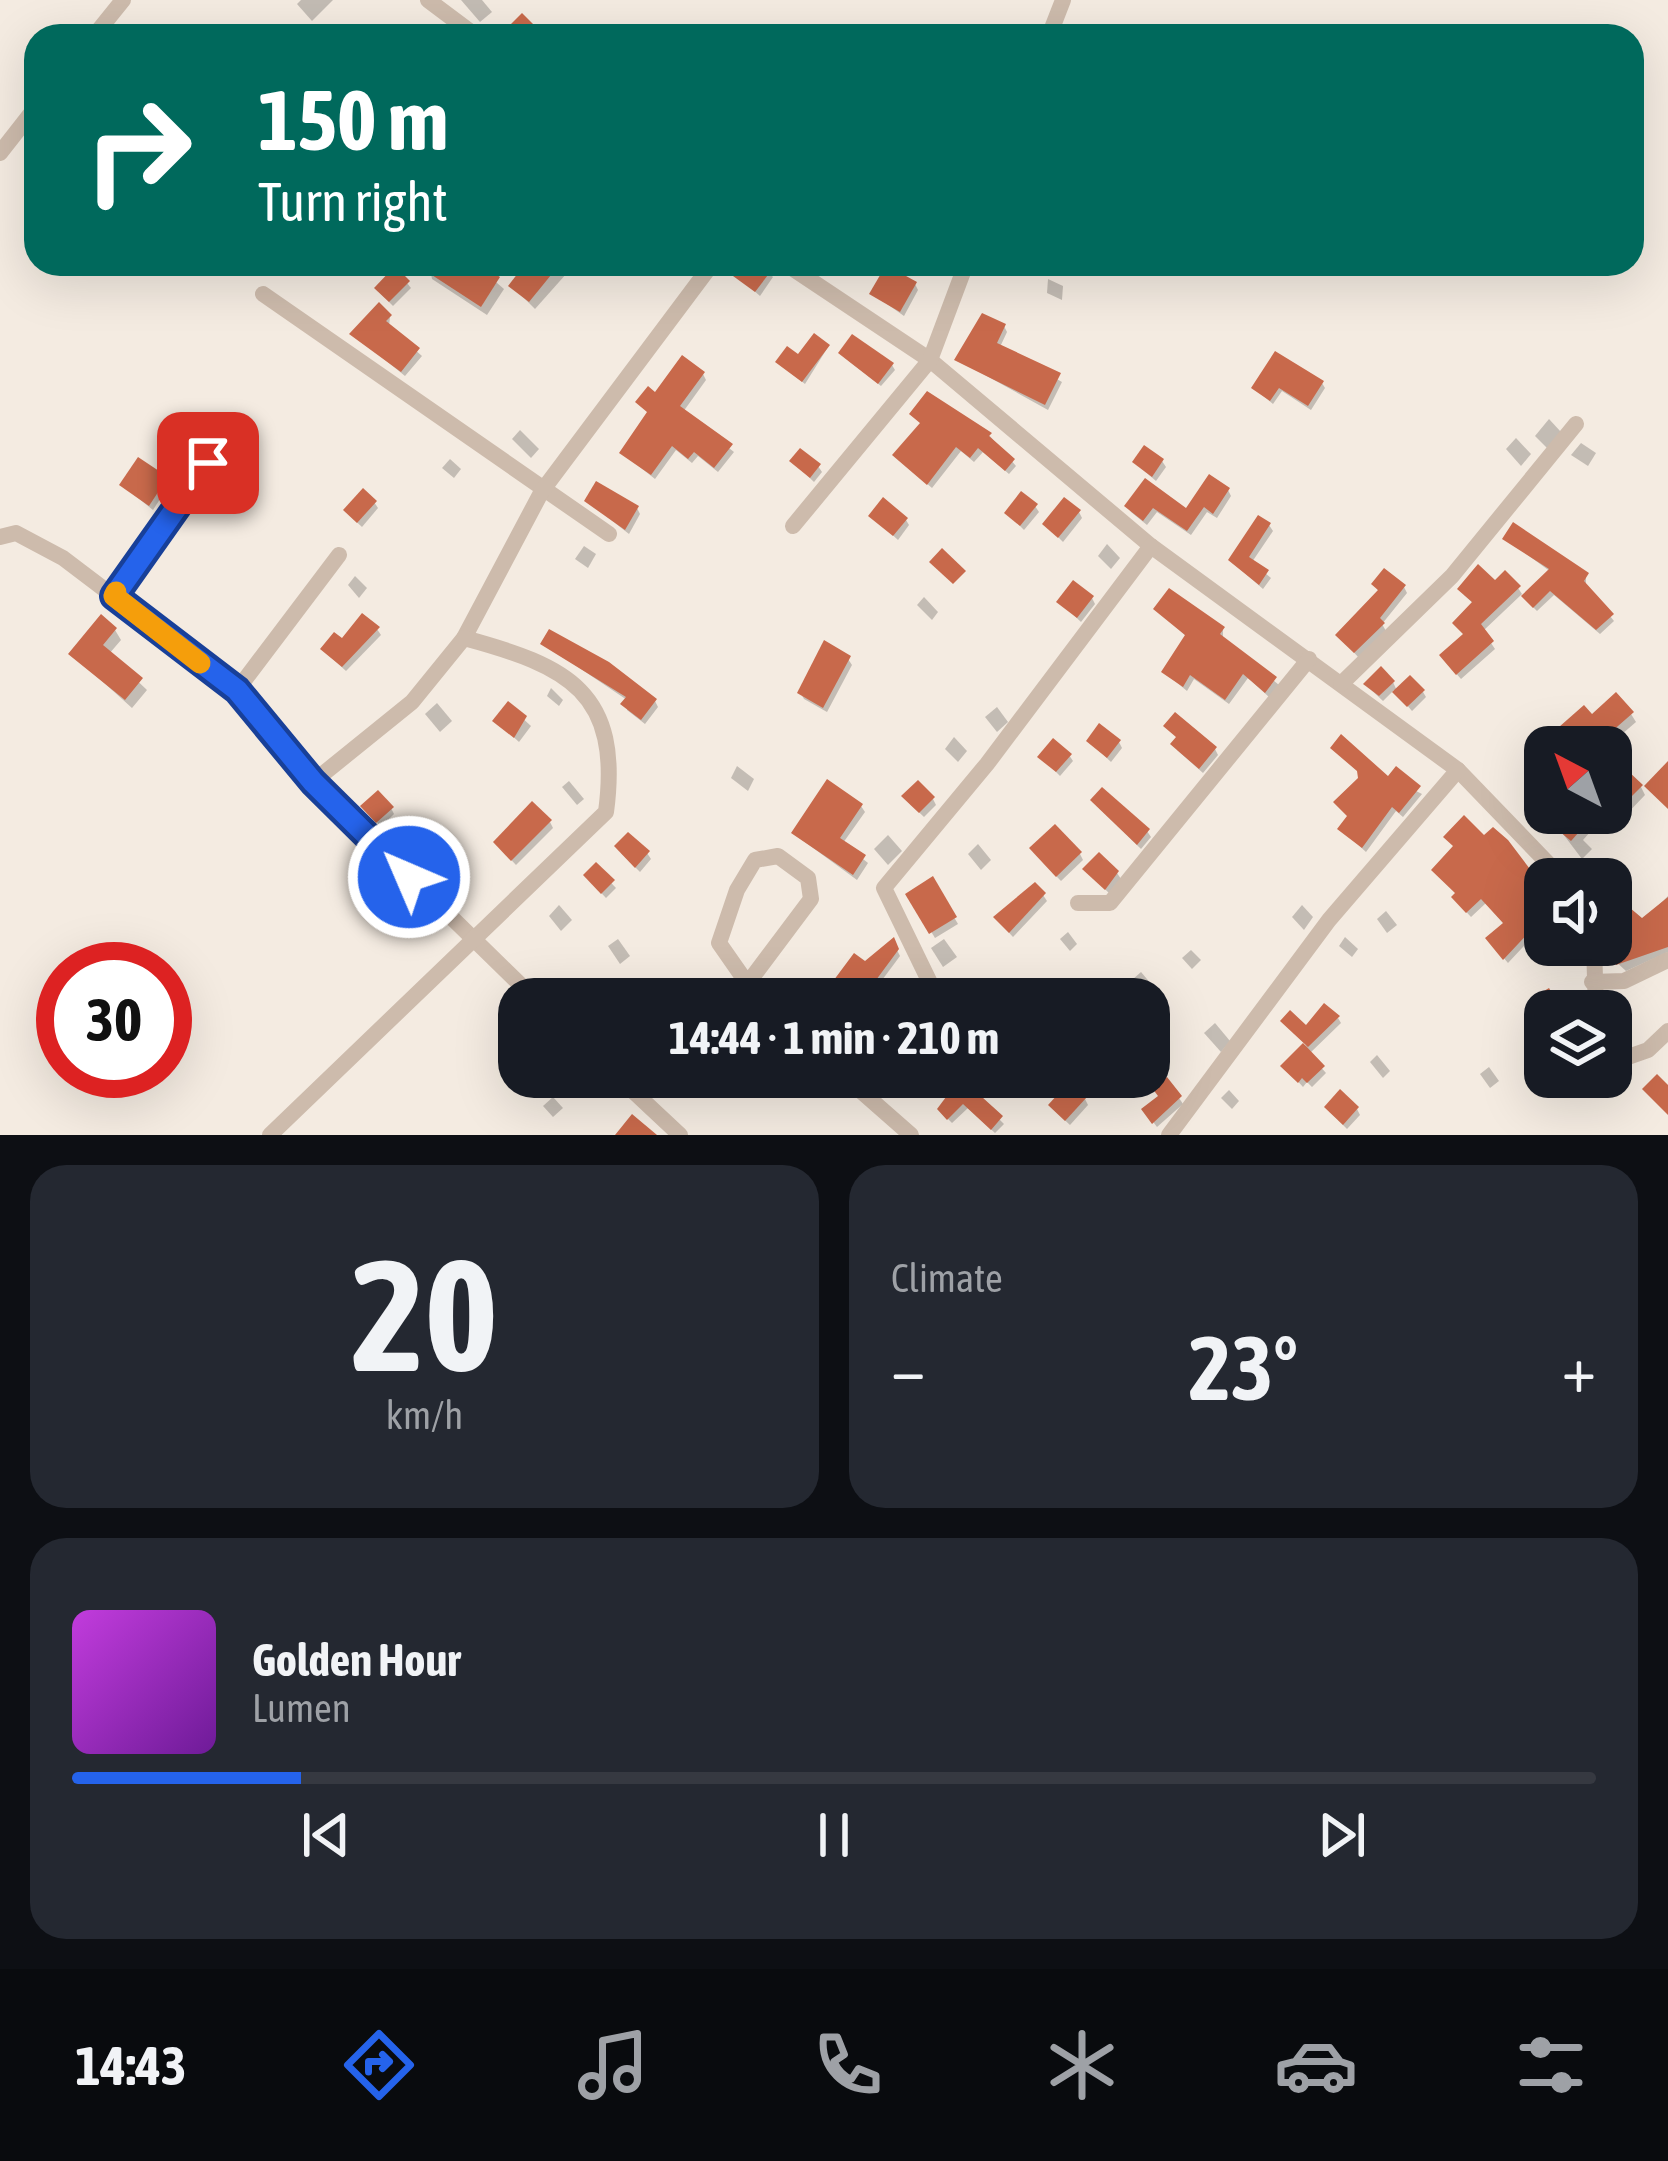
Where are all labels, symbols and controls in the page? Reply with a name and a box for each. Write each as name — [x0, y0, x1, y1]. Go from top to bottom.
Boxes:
icon: right — [60, 72, 216, 228]
text: 150 m — [258, 72, 448, 168]
text: Turn right — [258, 171, 448, 232]
pin — [157, 412, 259, 514]
icon: arrive — [175, 430, 241, 496]
north arrow — [1524, 726, 1632, 834]
map controls — [1524, 726, 1632, 1098]
position arrow — [346, 814, 472, 940]
button: sound — [1524, 858, 1632, 966]
speed limit sign: 30 — [36, 942, 192, 1098]
button: layers — [1524, 990, 1632, 1098]
text: 14:44 · 1 min · 210 m — [669, 1012, 999, 1064]
text: 20 — [351, 1225, 498, 1404]
text: Climate — [891, 1256, 1003, 1300]
text: 23° — [1189, 1316, 1298, 1419]
text: − — [891, 1330, 925, 1406]
text: + — [1562, 1330, 1596, 1406]
text: km/h — [386, 1393, 463, 1437]
text: Golden Hour — [252, 1634, 461, 1686]
text: Lumen — [252, 1686, 351, 1730]
icon: previous — [293, 1802, 359, 1868]
icon: pause — [801, 1802, 867, 1868]
icon: next — [1309, 1802, 1375, 1868]
icon: directions — [337, 2023, 421, 2107]
icon: music — [571, 2023, 655, 2107]
icon: phone — [806, 2023, 890, 2107]
icon: climate — [1040, 2023, 1124, 2107]
icon: car — [1274, 2023, 1358, 2107]
icon: filters — [1509, 2023, 1593, 2107]
text: 14:43 — [75, 2035, 186, 2096]

